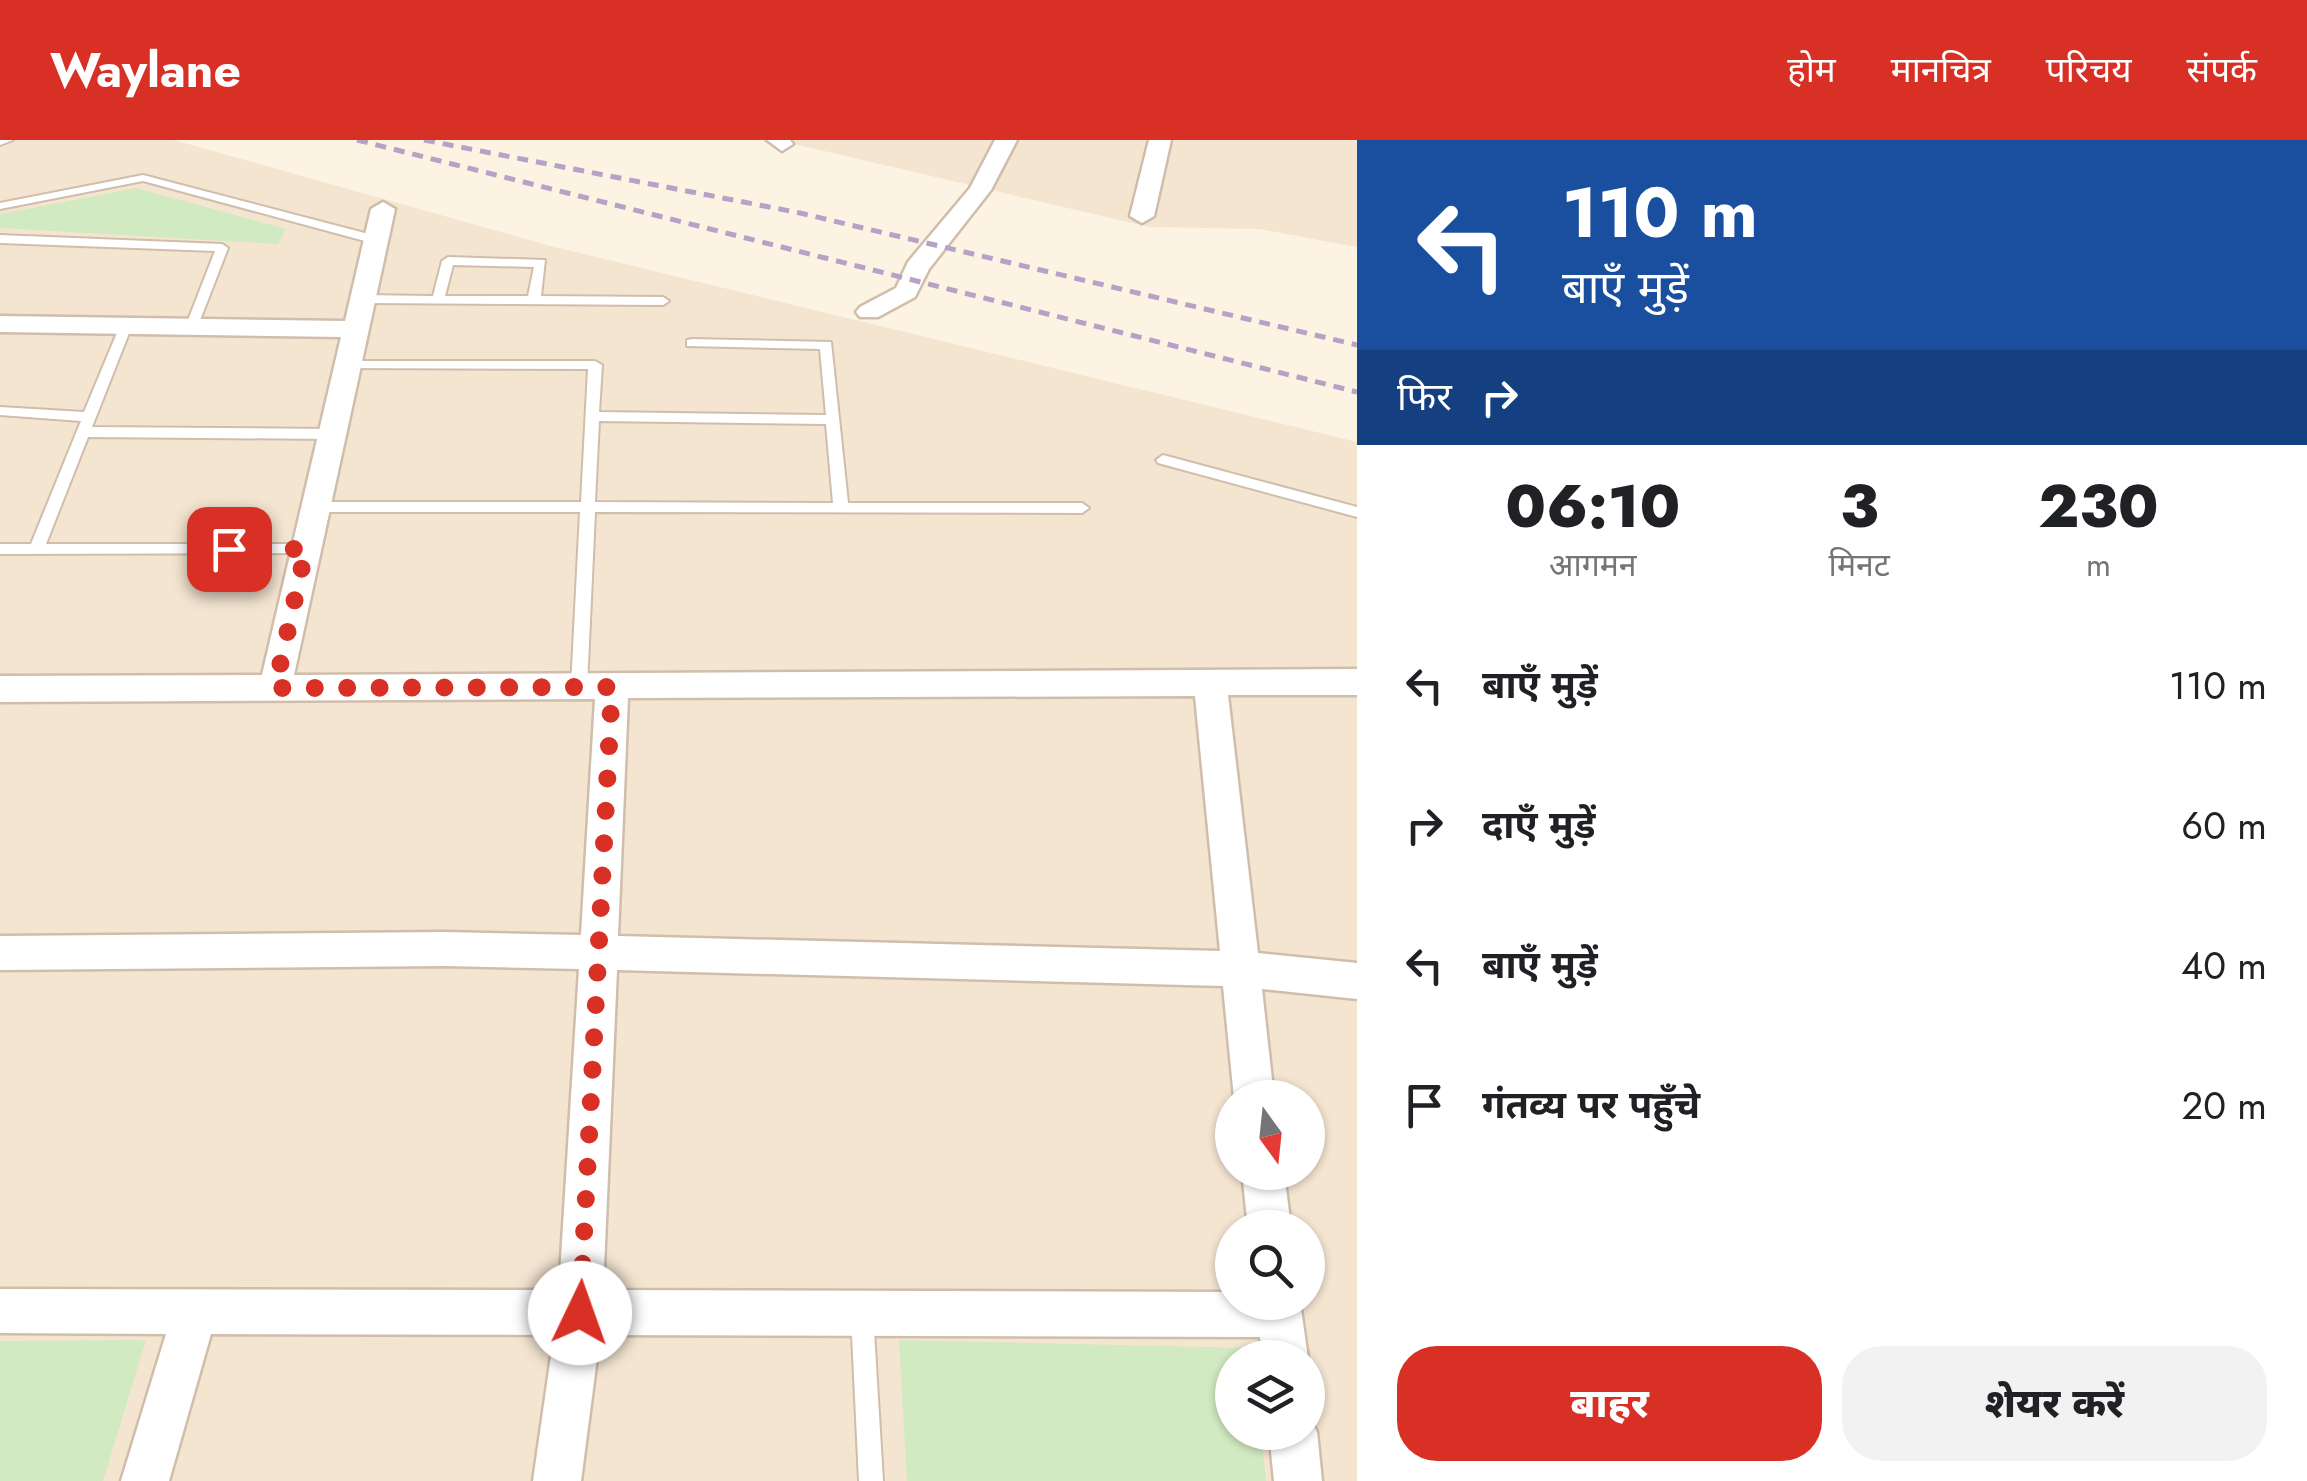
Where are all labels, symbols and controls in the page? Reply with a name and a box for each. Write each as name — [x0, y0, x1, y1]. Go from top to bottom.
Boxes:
text: Waylane — [50, 36, 241, 105]
text: होम — [1787, 45, 1836, 95]
text: मानचित्र — [1891, 45, 1991, 95]
text: परिचय — [2046, 45, 2132, 95]
text: संपर्क — [2187, 45, 2257, 95]
text: 110 m — [1562, 162, 1758, 263]
icon: left — [1397, 180, 1527, 310]
text: बाएँ मुड़ें — [1562, 255, 1689, 320]
text: फिर — [1397, 369, 1452, 424]
icon: right — [1472, 370, 1527, 425]
text: 06:10 — [1505, 463, 1680, 550]
text: 3 — [1840, 463, 1879, 550]
text: 230 — [2038, 463, 2159, 550]
pin — [187, 507, 272, 592]
icon: arrive — [202, 522, 257, 577]
text: आगमन — [1549, 542, 1637, 588]
text: मिनट — [1829, 542, 1890, 588]
text: m — [2086, 542, 2111, 588]
text: बाएँ मुड़ें — [1482, 657, 1598, 712]
icon: left — [1397, 658, 1452, 713]
text: 110 m — [2169, 658, 2267, 713]
text: दाएँ मुड़ें — [1482, 797, 1595, 852]
icon: right — [1397, 798, 1452, 853]
text: 60 m — [2181, 798, 2267, 853]
text: बाएँ मुड़ें — [1482, 937, 1598, 992]
icon: left — [1397, 938, 1452, 993]
text: 40 m — [2181, 938, 2267, 993]
text: गंतव्य पर पहुँचे — [1482, 1077, 1700, 1132]
icon: arrive — [1397, 1078, 1452, 1133]
text: 20 m — [2182, 1078, 2267, 1133]
north arrow — [1215, 1080, 1325, 1190]
map controls — [1215, 1080, 1325, 1450]
button: search — [1215, 1210, 1325, 1320]
position arrow — [528, 1261, 632, 1365]
button: layers — [1215, 1340, 1325, 1450]
button: बाहर — [1397, 1346, 1822, 1461]
button: शेयर करें — [1842, 1346, 2267, 1461]

